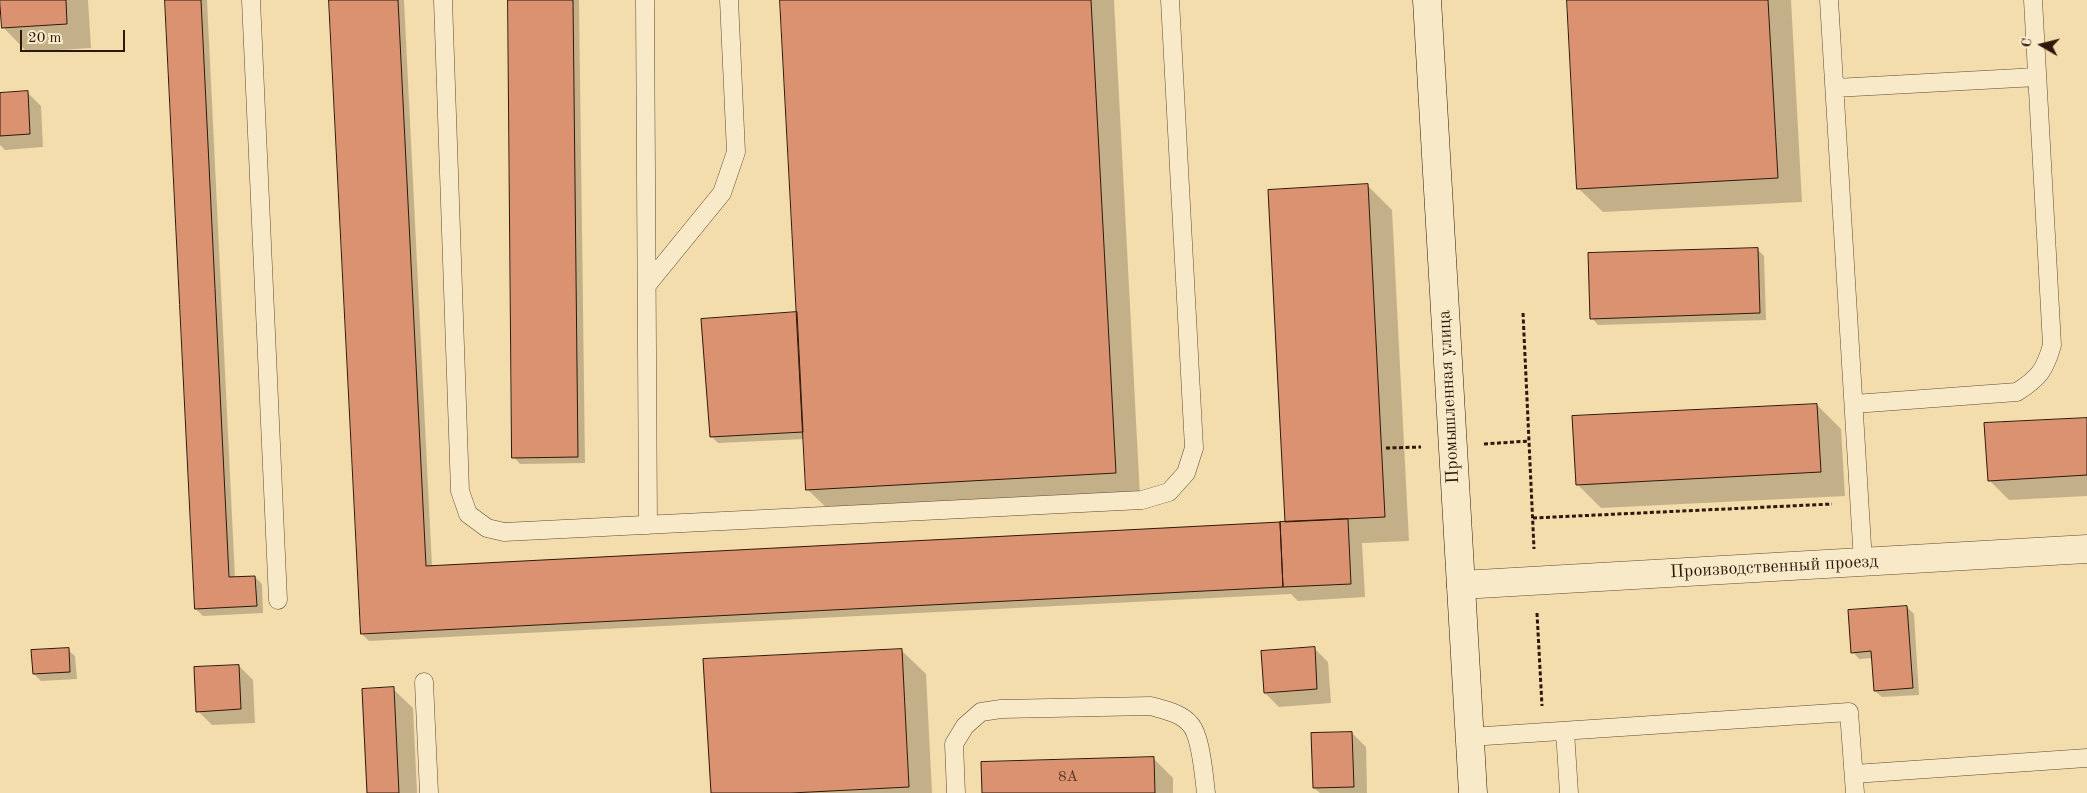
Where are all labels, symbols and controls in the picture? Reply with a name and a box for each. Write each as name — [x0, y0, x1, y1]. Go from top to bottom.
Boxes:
scale bar — [22, 20, 128, 52]
north arrow — [2017, 20, 2067, 70]
text: 20 m — [28, 31, 62, 46]
text: С — [2020, 37, 2035, 48]
street label: Промышленная улица — [1434, 310, 1464, 484]
street label: Производственный проезд — [1669, 551, 1879, 583]
house number: 8А — [1058, 768, 1078, 786]

